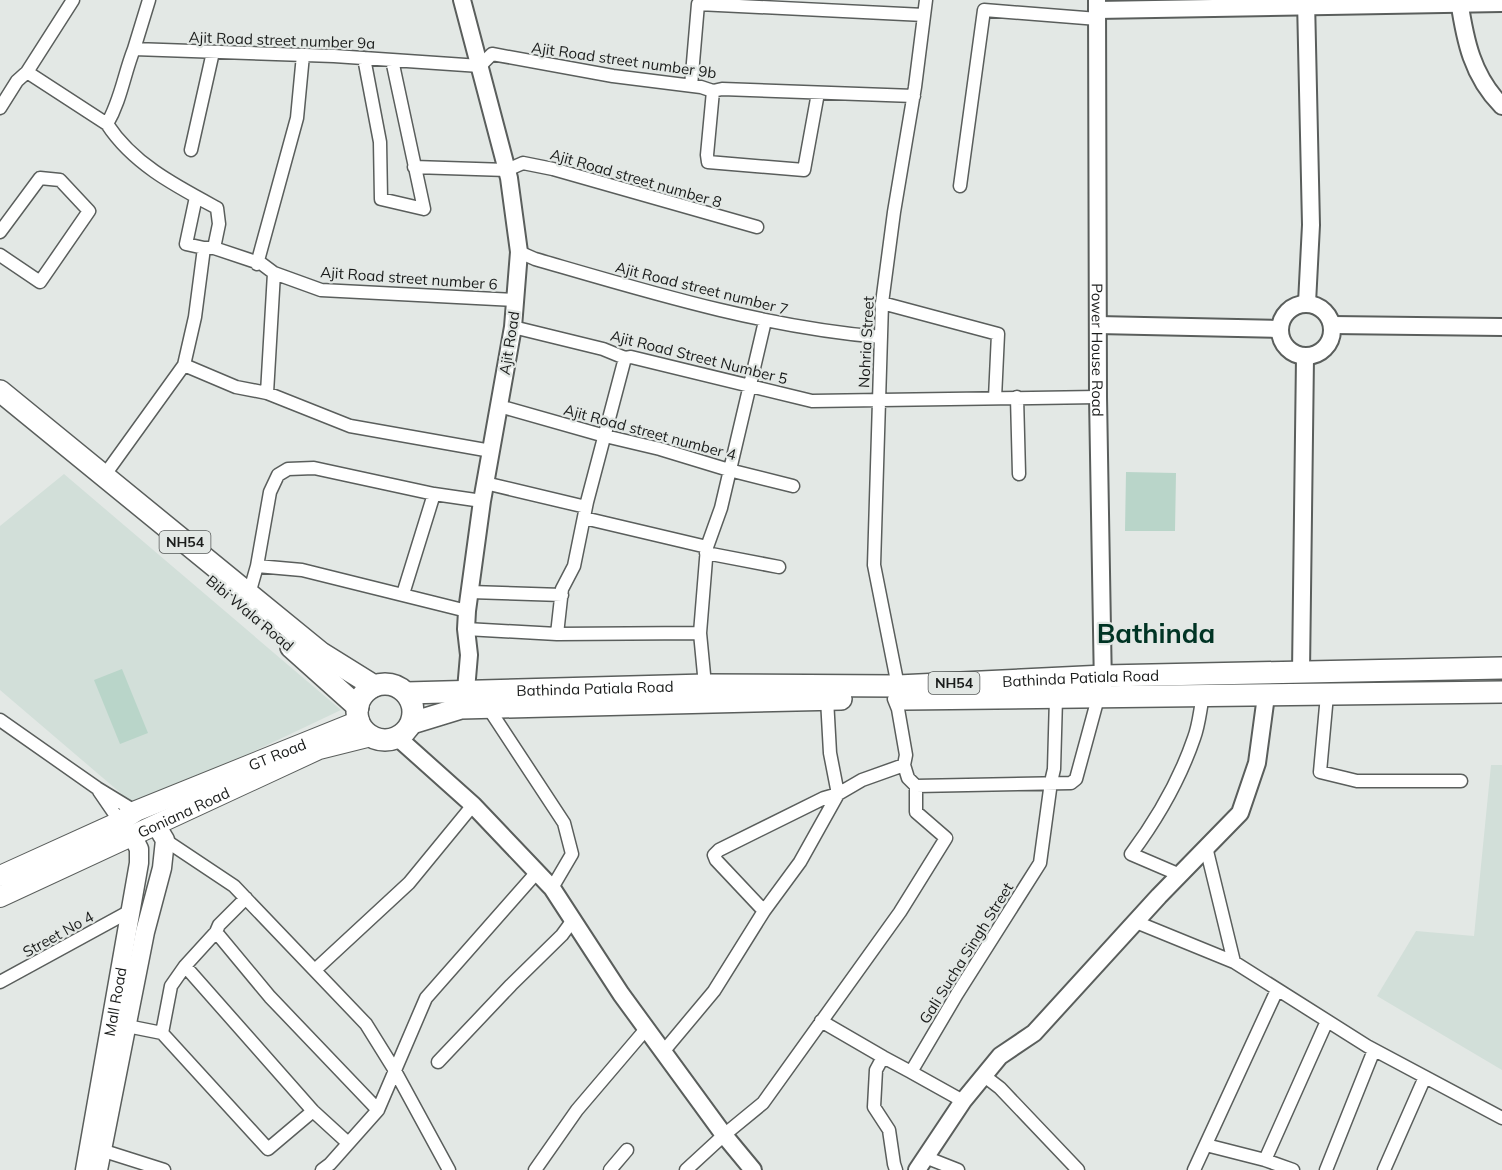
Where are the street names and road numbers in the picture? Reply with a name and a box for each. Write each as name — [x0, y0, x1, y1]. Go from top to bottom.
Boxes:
street label: Ajit Road street number 9a — [188, 27, 376, 53]
street label: Ajit Road street number 9b — [530, 38, 718, 82]
street label: Ajit Road street number 8 — [548, 144, 724, 212]
street label: Ajit Road street number 7 — [614, 257, 790, 319]
street label: Ajit Road street number 6 — [320, 262, 498, 294]
street label: Power House Road — [1088, 283, 1108, 417]
street label: Nohria Street — [854, 296, 878, 388]
street label: Ajit Road — [495, 310, 523, 376]
street label: Ajit Road Street Number 5 — [608, 326, 790, 388]
street label: Ajit Road street number 4 — [562, 400, 738, 464]
road number: NH54 — [160, 531, 210, 553]
street label: Bibi Wala Road — [202, 571, 298, 655]
street label: Bathinda Patiala Road — [1002, 665, 1159, 690]
road number: NH54 — [928, 672, 980, 694]
street label: Bathinda Patiala Road — [516, 676, 674, 700]
street label: GT Road — [245, 734, 309, 774]
street label: Goniana Road — [134, 782, 232, 842]
street label: Gali Sucha Singh Street — [915, 879, 1017, 1027]
street label: Street No 4 — [19, 907, 97, 961]
street label: Mall Road — [99, 966, 130, 1038]

